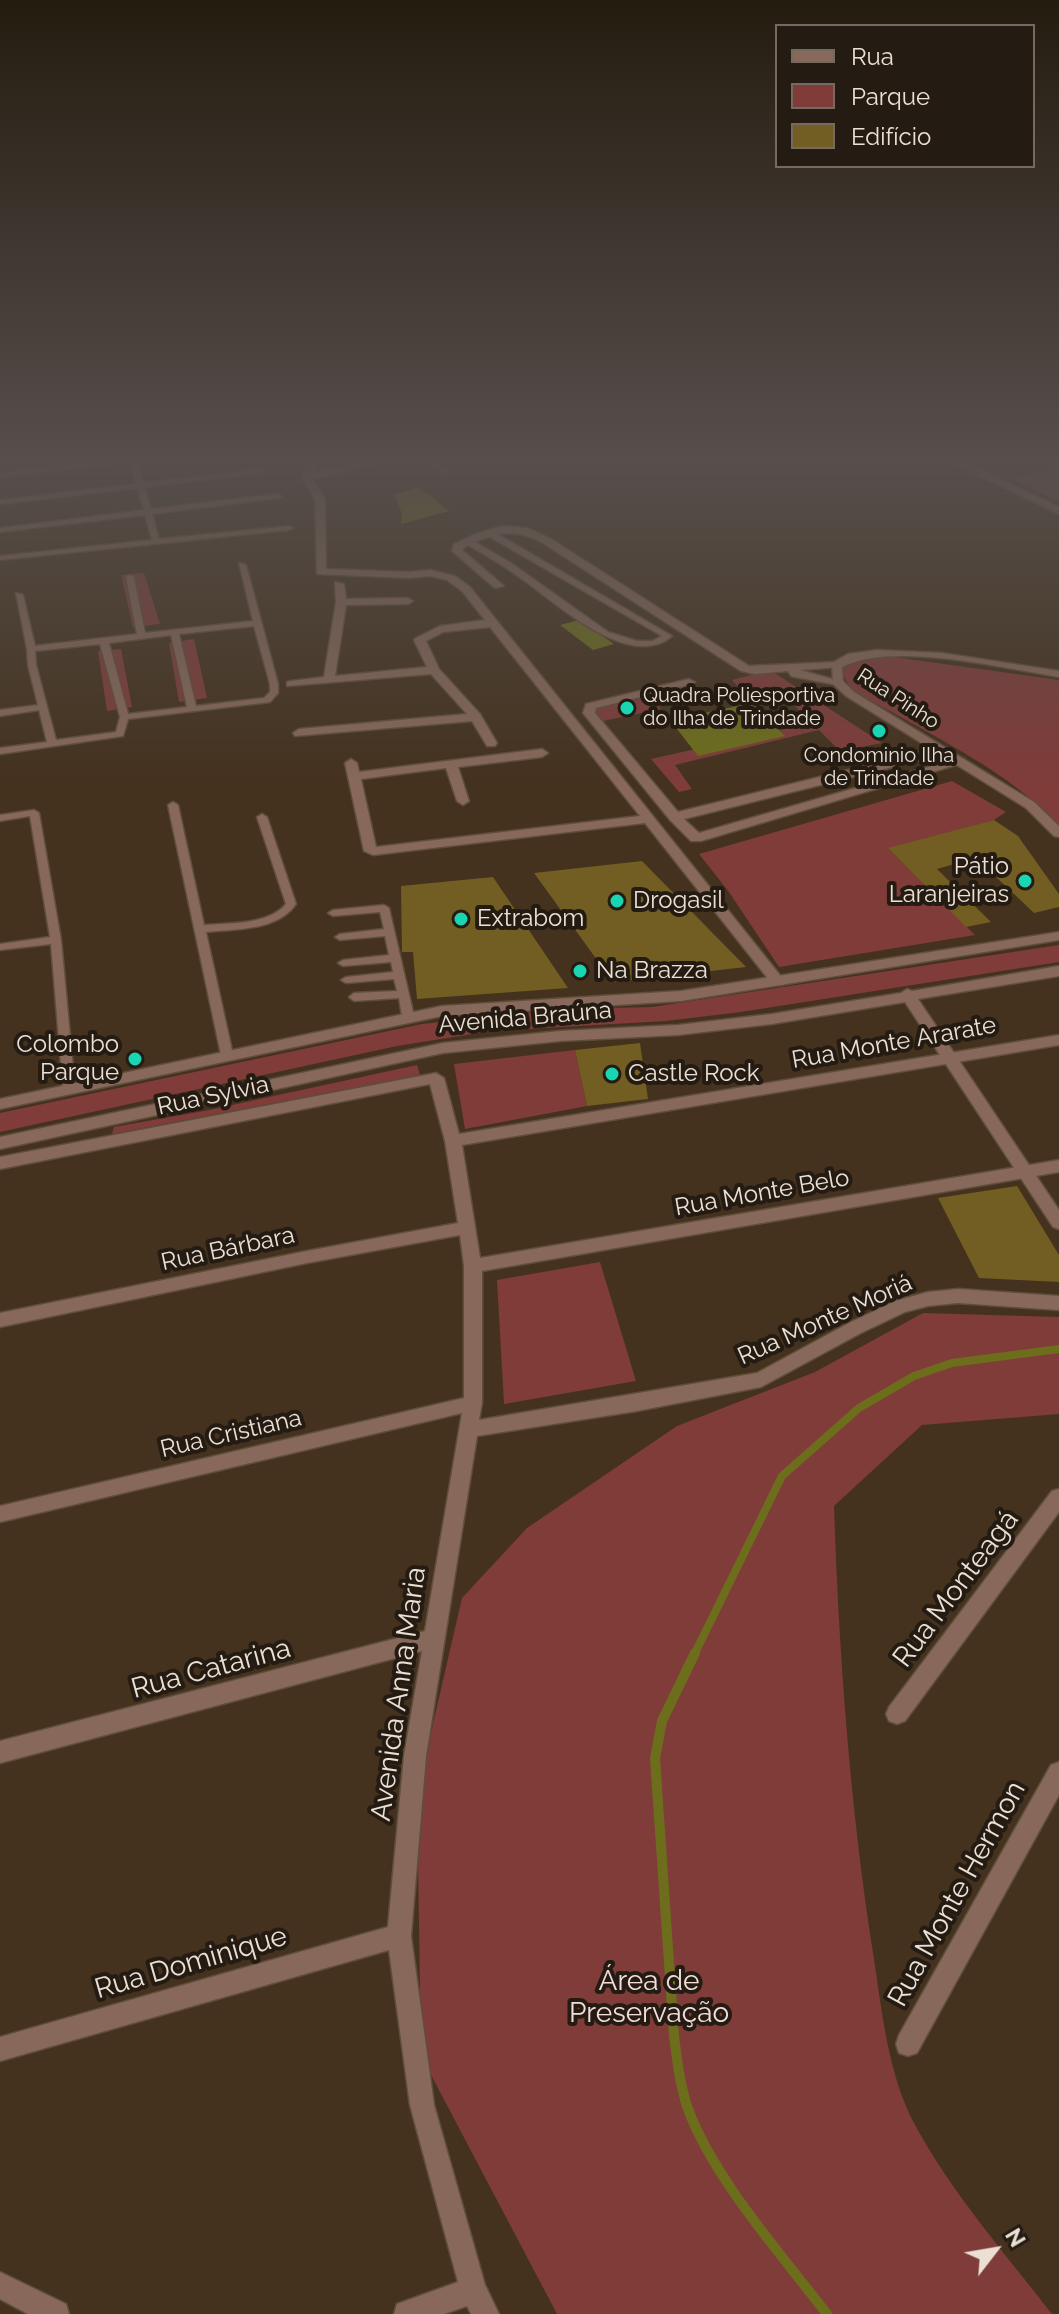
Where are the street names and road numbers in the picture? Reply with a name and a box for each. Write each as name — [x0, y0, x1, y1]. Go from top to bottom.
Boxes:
street label: Rua Pinho — [853, 664, 943, 734]
street label: Avenida Braúna — [437, 996, 613, 1040]
street label: Rua Monte Ararate — [790, 1011, 998, 1075]
street label: Rua Sylvia — [155, 1070, 271, 1122]
street label: Rua Monte Belo — [672, 1163, 852, 1223]
street label: Rua Bárbara — [159, 1221, 297, 1277]
street label: Rua Monte Moriá — [733, 1269, 917, 1371]
street label: Rua Cristiana — [158, 1404, 304, 1464]
street label: Rua Monteagá — [886, 1504, 1026, 1674]
street label: Avenida Anna Maria — [365, 1565, 433, 1823]
street label: Rua Catarina — [128, 1632, 294, 1706]
street label: Rua Monte Hermon — [881, 1775, 1033, 2013]
street label: Rua Dominique — [91, 1920, 291, 2006]

